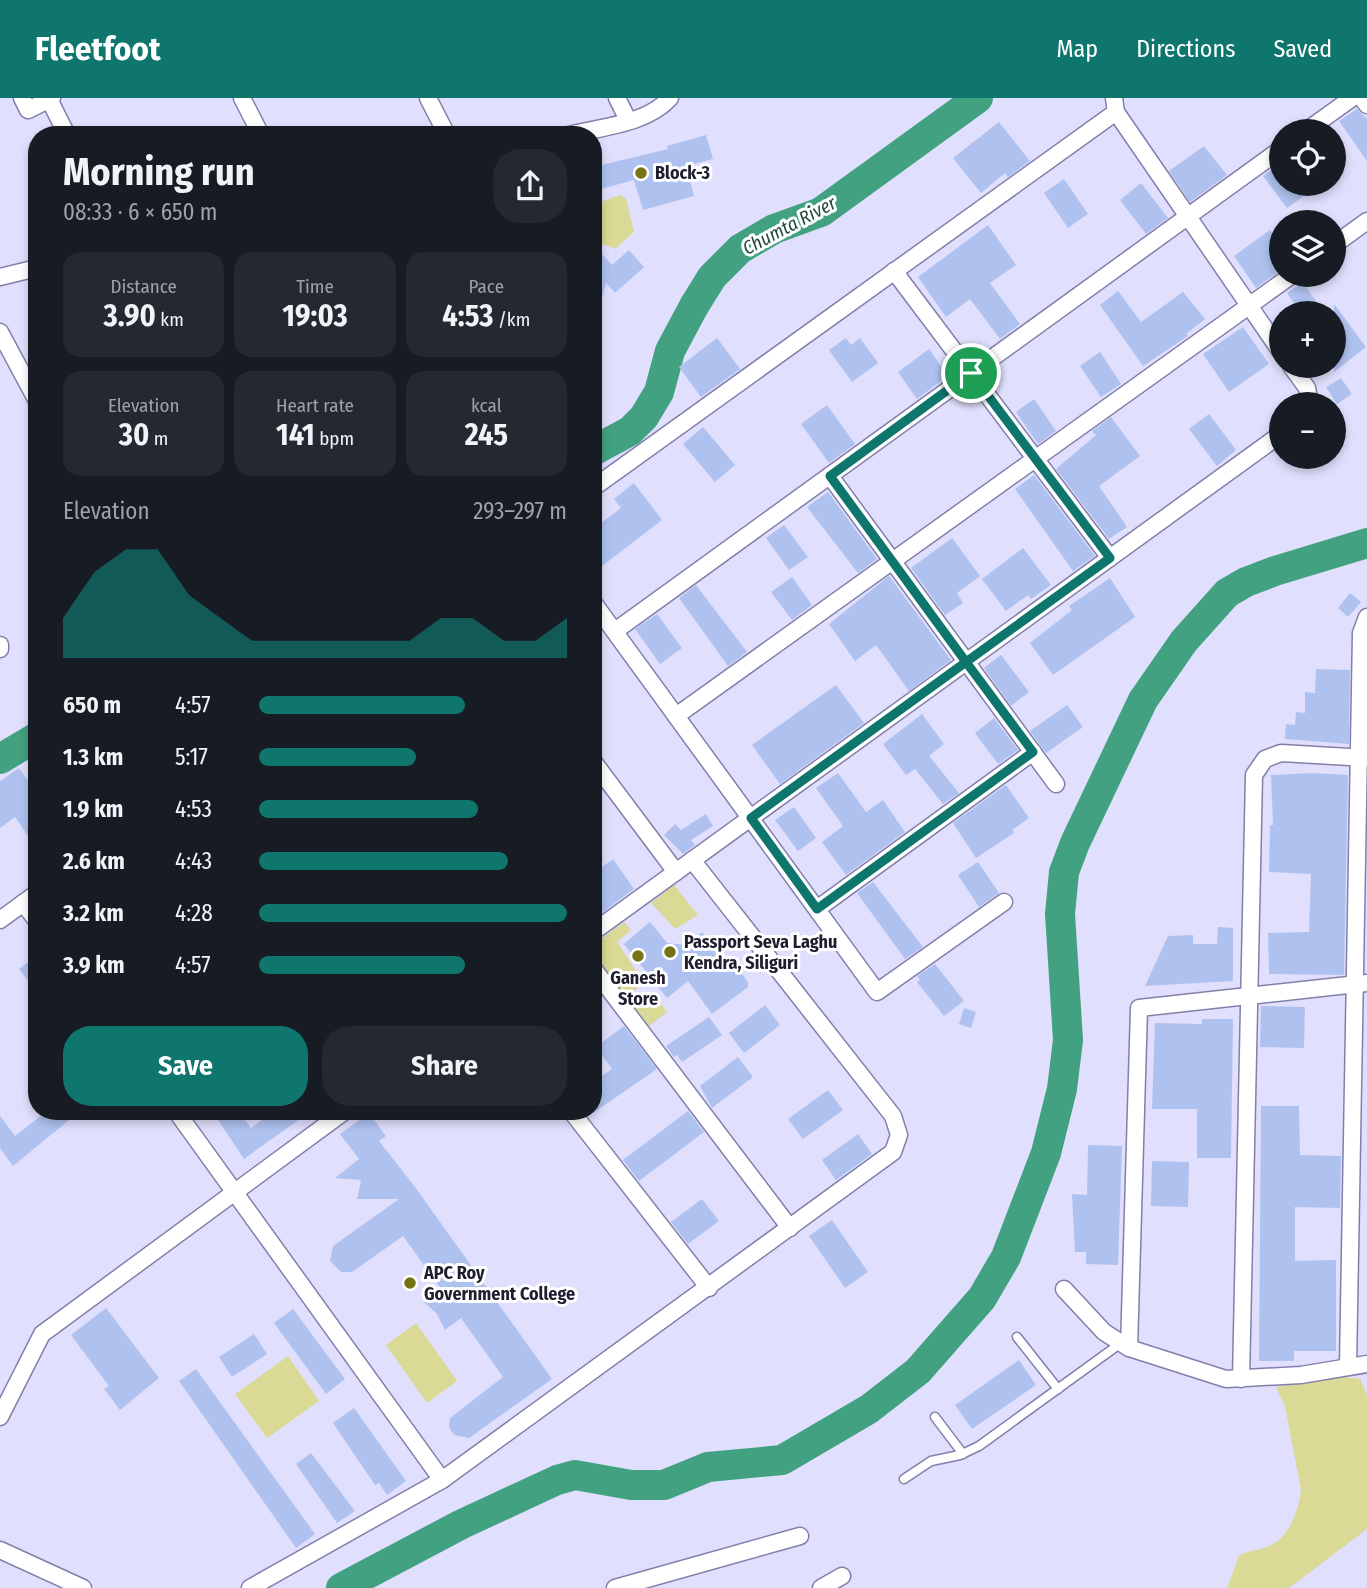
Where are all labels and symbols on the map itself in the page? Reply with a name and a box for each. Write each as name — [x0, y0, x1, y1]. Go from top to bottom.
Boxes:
place label: Block-3 — [655, 162, 711, 184]
marker: Block-3 — [633, 165, 649, 181]
water label: Chumta River — [738, 190, 841, 260]
pin — [941, 343, 1001, 403]
place label: Passport Seva Laghu Kendra, Siliguri — [684, 931, 837, 974]
marker: Passport Seva Laghu Kendra, Siliguri — [662, 944, 678, 960]
marker: Ganesh Store — [630, 948, 646, 964]
place label: Ganesh Store — [610, 967, 666, 1010]
place label: APC Roy Government College — [423, 1262, 575, 1305]
marker: APC Roy Government College — [402, 1275, 418, 1291]

